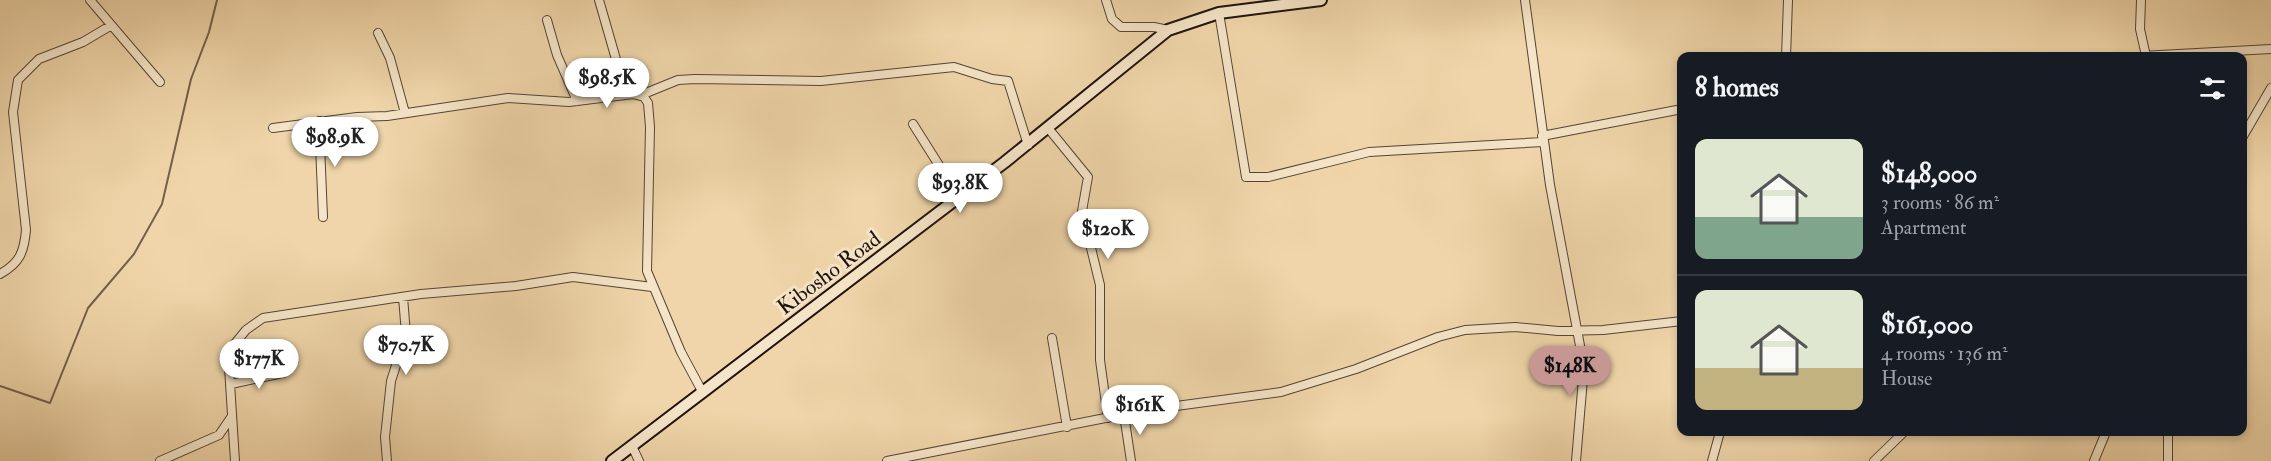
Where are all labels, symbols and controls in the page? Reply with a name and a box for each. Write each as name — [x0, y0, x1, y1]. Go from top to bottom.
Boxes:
pin: $98.5K — [558, 58, 656, 109]
text: $98.5K — [578, 65, 636, 90]
text: 8 homes — [1695, 72, 1779, 104]
icon: filters — [2196, 72, 2229, 105]
pin: $98.9K — [286, 117, 384, 168]
text: $98.9K — [305, 124, 365, 149]
text: $148,000 — [1881, 158, 1977, 190]
pin: $93.8K — [911, 163, 1009, 214]
icon: home — [1743, 163, 1815, 235]
text: $93.8K — [932, 170, 988, 195]
text: 3 rooms · 86 m² — [1881, 190, 1999, 215]
pin: $120K — [1066, 209, 1150, 260]
text: Apartment — [1881, 215, 1966, 240]
text: $120K — [1082, 216, 1134, 241]
street label: Kibosho Road — [772, 225, 887, 321]
text: $161,000 — [1881, 309, 1973, 341]
icon: home — [1743, 314, 1815, 386]
pin: $70.7K — [357, 325, 455, 376]
text: $70.7K — [378, 332, 434, 357]
pin: $177K — [217, 339, 301, 390]
text: 4 rooms · 136 m² — [1881, 341, 2008, 366]
text: $177K — [234, 346, 284, 371]
pin: $148K — [1528, 346, 1612, 397]
text: $148K — [1544, 353, 1596, 378]
text: House — [1881, 366, 1932, 391]
pin: $161K — [1098, 385, 1182, 436]
text: $161K — [1115, 392, 1165, 417]

